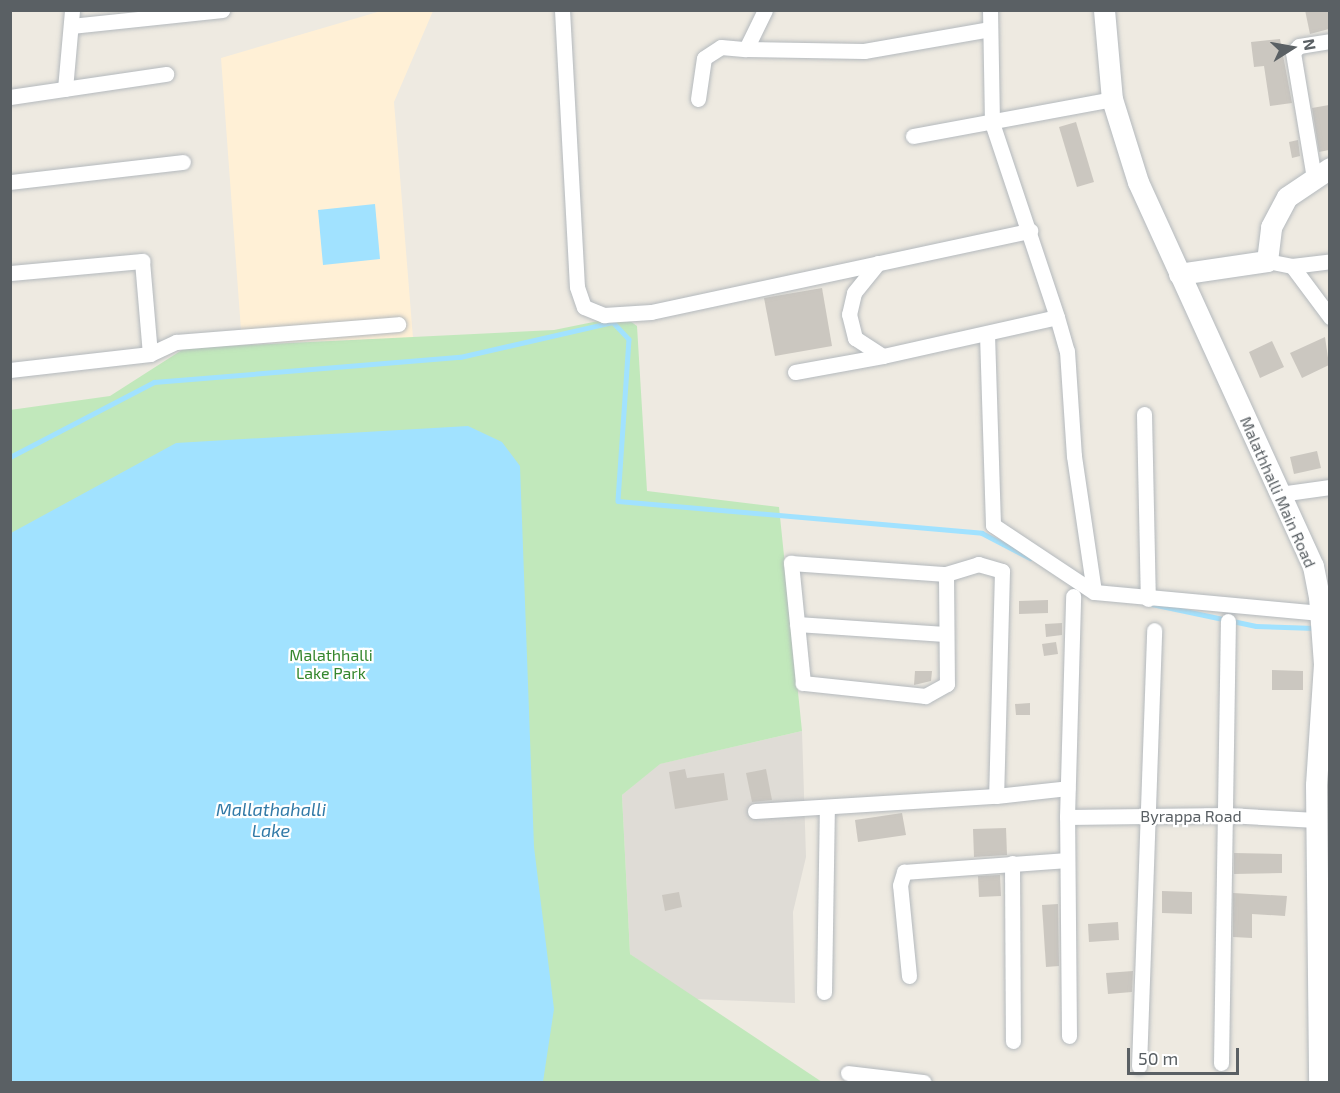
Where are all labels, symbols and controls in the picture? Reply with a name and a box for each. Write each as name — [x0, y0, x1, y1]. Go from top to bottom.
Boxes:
north arrow — [1262, 18, 1322, 78]
text: N — [1300, 37, 1321, 52]
street label: Malathhalli Main Road — [1236, 413, 1320, 571]
park label: Malathhalli Lake Park — [289, 645, 373, 683]
water label: Mallathahalli Lake — [216, 799, 326, 842]
street label: Byrappa Road — [1140, 806, 1242, 826]
scale bar — [1130, 1036, 1242, 1074]
text: 50 m — [1138, 1047, 1178, 1069]

